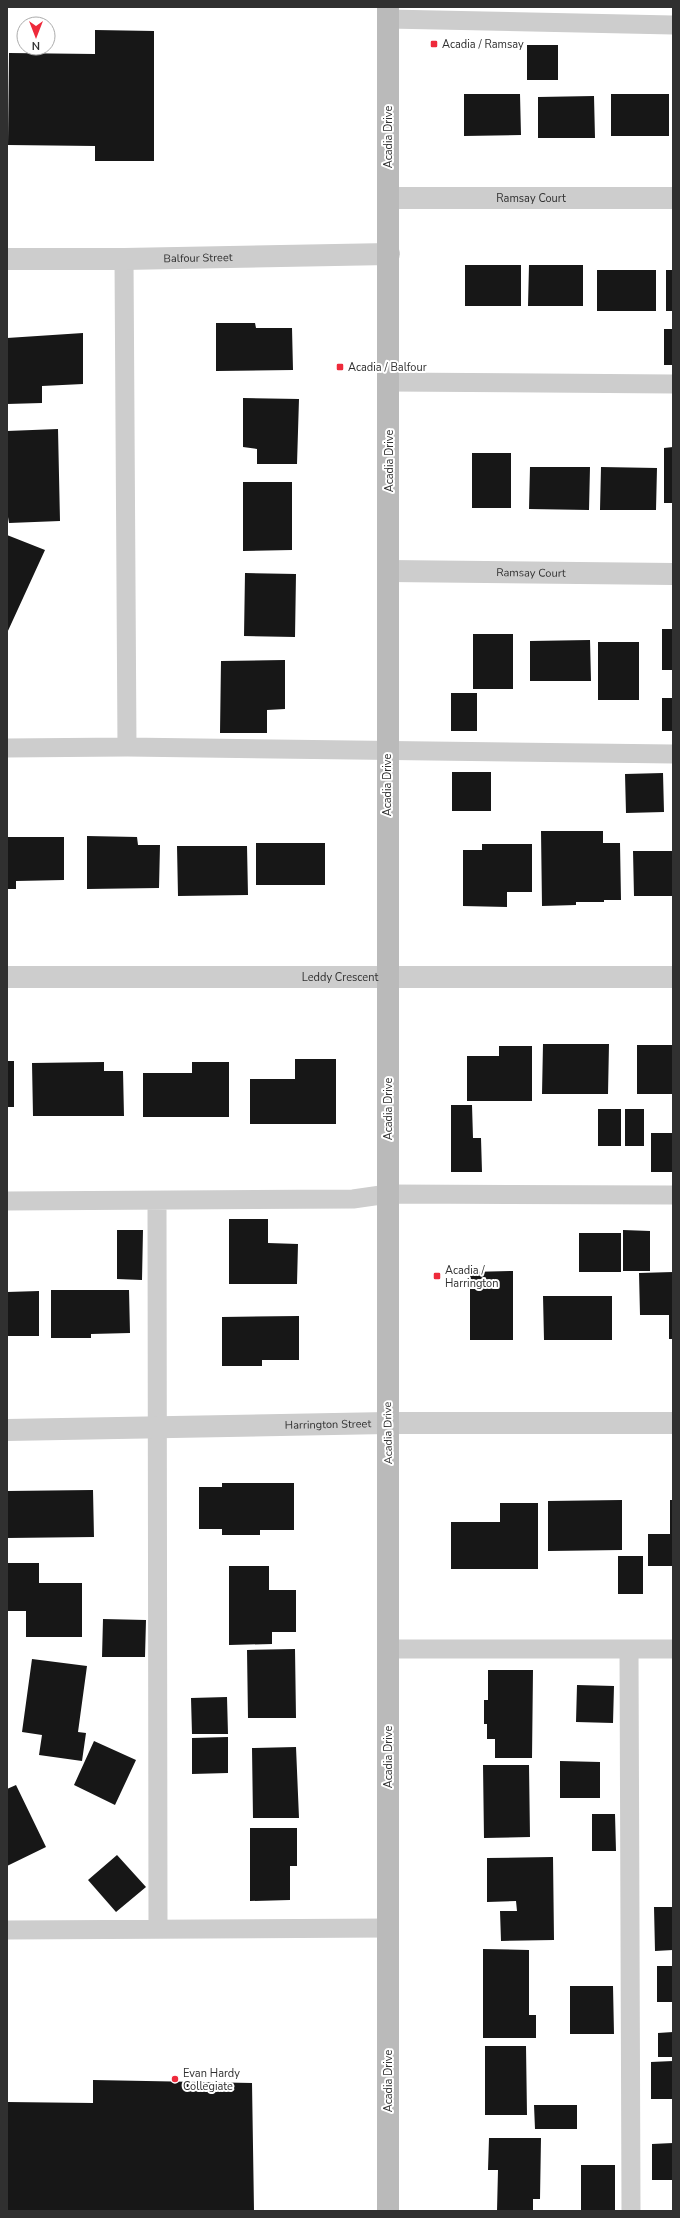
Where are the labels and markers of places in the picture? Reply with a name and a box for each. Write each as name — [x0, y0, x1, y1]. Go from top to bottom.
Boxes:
place label: Acadia / Ramsay — [442, 37, 524, 52]
marker: Acadia / Ramsay — [429, 39, 439, 49]
place label: Acadia / Balfour — [348, 360, 427, 375]
marker: Acadia / Balfour — [335, 362, 345, 372]
place label: Acadia / Harrington — [445, 1263, 498, 1291]
marker: Acadia / Harrington — [432, 1271, 442, 1281]
place label: Evan Hardy Collegiate — [183, 2066, 240, 2094]
marker: Evan Hardy Collegiate — [170, 2074, 180, 2084]

